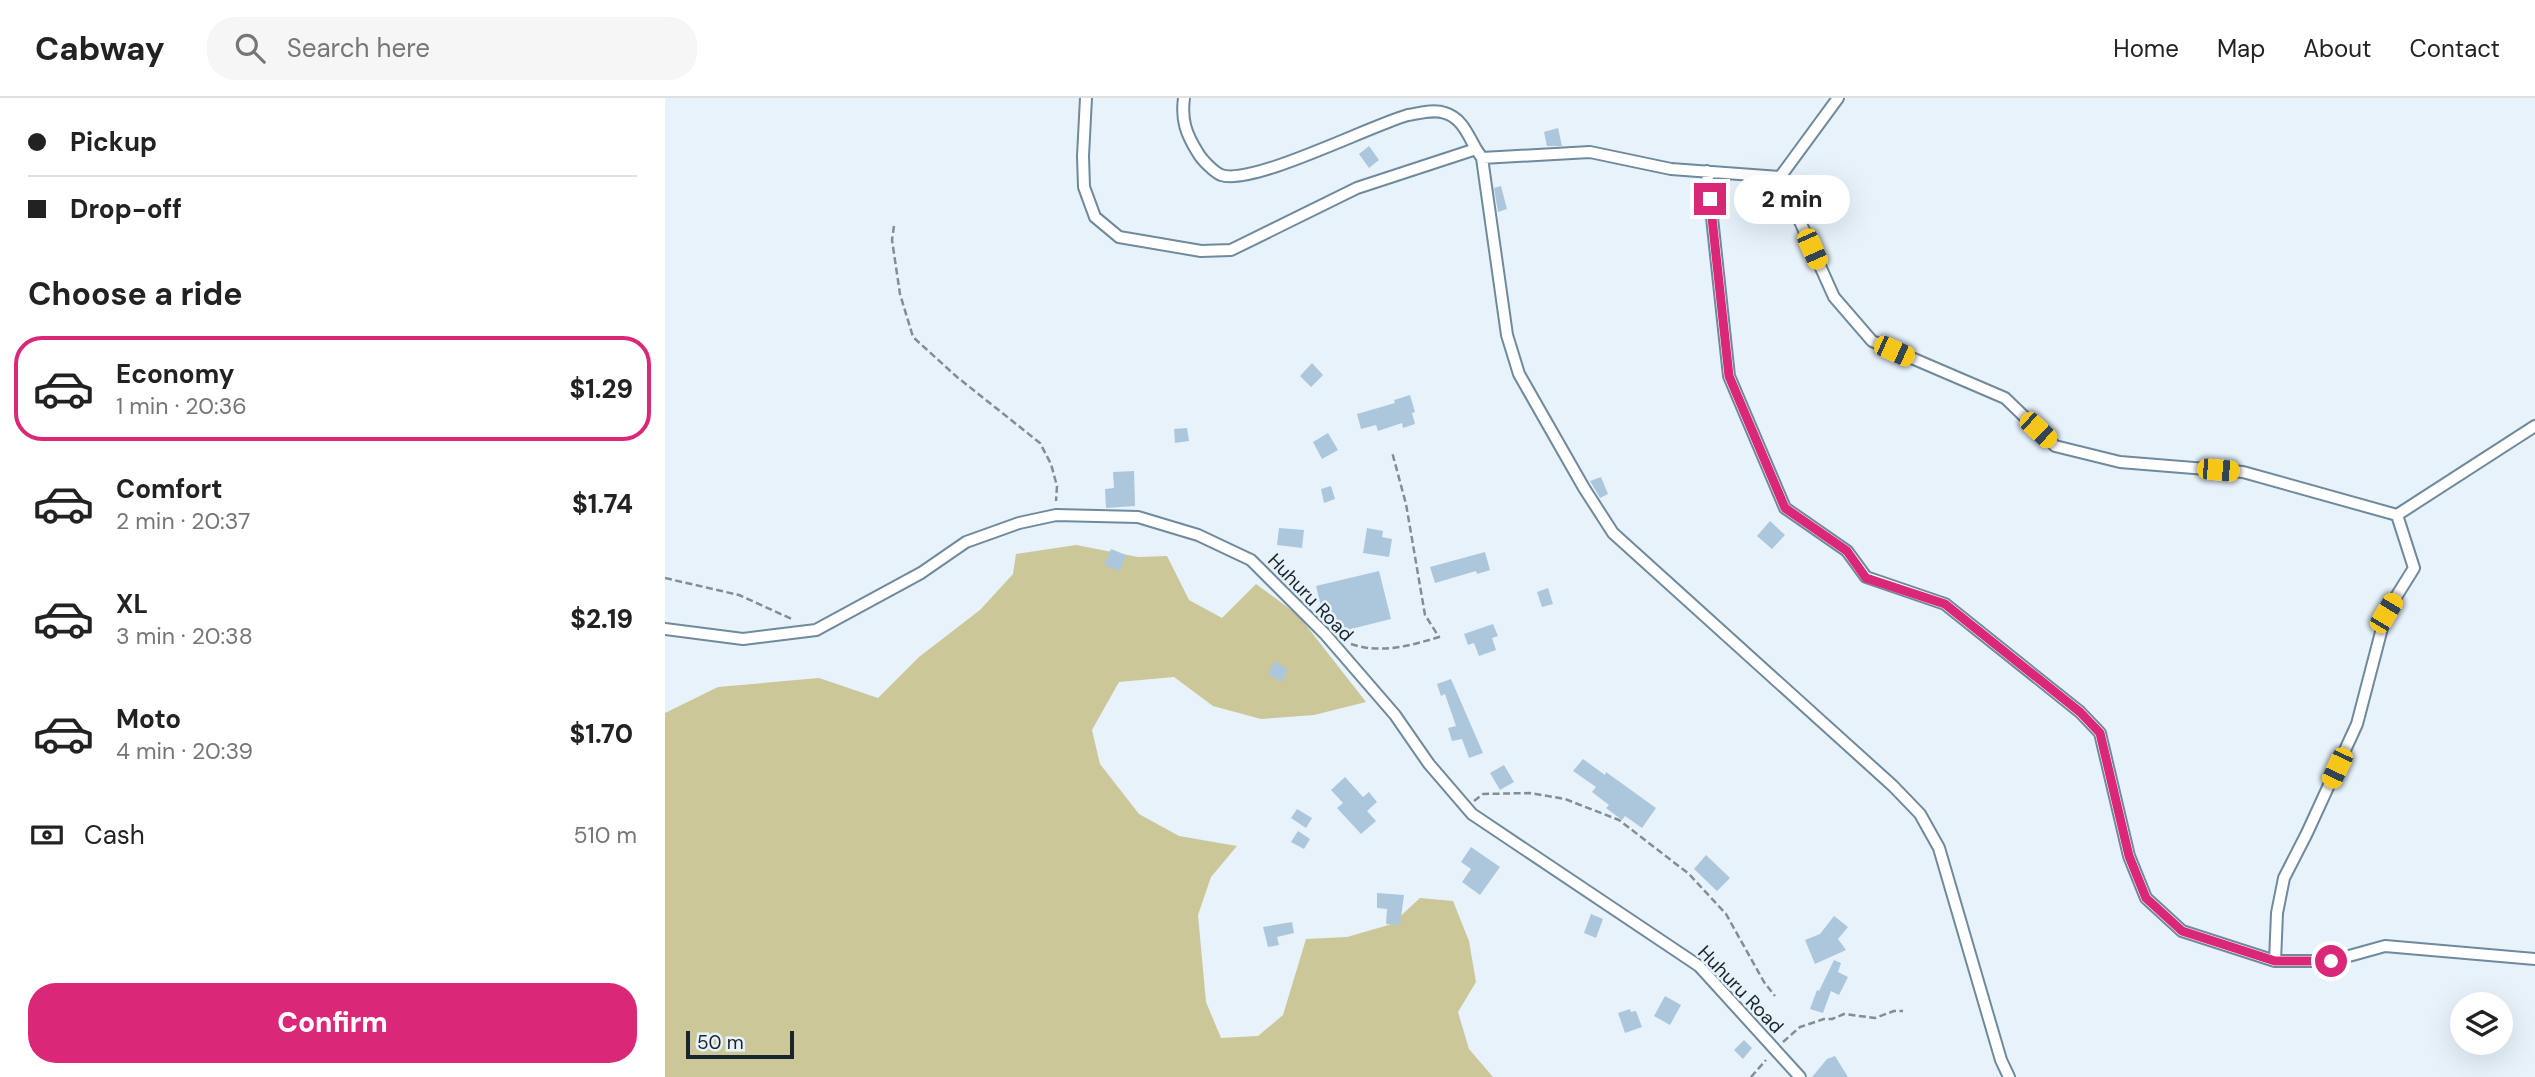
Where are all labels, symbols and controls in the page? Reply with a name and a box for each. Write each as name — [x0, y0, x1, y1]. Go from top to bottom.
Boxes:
search box — [207, 17, 697, 80]
text: Cabway — [35, 27, 165, 70]
icon: search — [231, 29, 269, 67]
text: Search here — [287, 31, 430, 65]
text: Home — [2113, 33, 2179, 64]
text: Map — [2217, 33, 2265, 64]
text: About — [2303, 33, 2372, 64]
text: Contact — [2410, 33, 2500, 64]
text: Pickup — [70, 125, 157, 159]
callout: 2 min — [1735, 174, 1850, 224]
route end — [1694, 183, 1726, 215]
text: 2 min — [1761, 184, 1823, 214]
text: Drop-off — [70, 192, 182, 226]
car — [1794, 226, 1831, 272]
text: Choose a ride — [28, 273, 243, 315]
car — [1871, 333, 1918, 369]
icon: car — [32, 357, 95, 420]
text: Economy — [116, 357, 234, 391]
text: $1.29 — [569, 372, 633, 406]
text: 1 min · 20:36 — [116, 391, 247, 421]
car — [2016, 408, 2061, 452]
car — [2197, 458, 2240, 482]
icon: car — [32, 472, 95, 535]
text: Comfort — [116, 472, 222, 506]
text: $1.74 — [572, 487, 633, 521]
text: 2 min · 20:37 — [116, 506, 250, 536]
street label: Huhuru Road — [1262, 548, 1359, 647]
icon: car — [32, 587, 95, 650]
text: XL — [116, 587, 148, 621]
car — [2367, 590, 2406, 636]
text: $2.19 — [570, 602, 633, 636]
text: 3 min · 20:38 — [116, 621, 253, 651]
icon: car — [32, 702, 95, 765]
text: Moto — [116, 702, 181, 736]
text: $1.70 — [570, 717, 633, 751]
text: 4 min · 20:39 — [116, 736, 253, 766]
car — [2319, 745, 2356, 791]
icon: cash — [28, 816, 66, 854]
text: Cash — [84, 818, 145, 852]
text: 510 m — [573, 820, 637, 850]
street label: Huhuru Road — [1692, 940, 1789, 1039]
route start — [2315, 945, 2347, 977]
button: Confirm — [28, 983, 637, 1063]
map controls — [2450, 992, 2513, 1055]
button: layers — [2450, 992, 2513, 1055]
scale bar — [686, 1028, 795, 1060]
text: 50 m — [697, 1030, 744, 1055]

